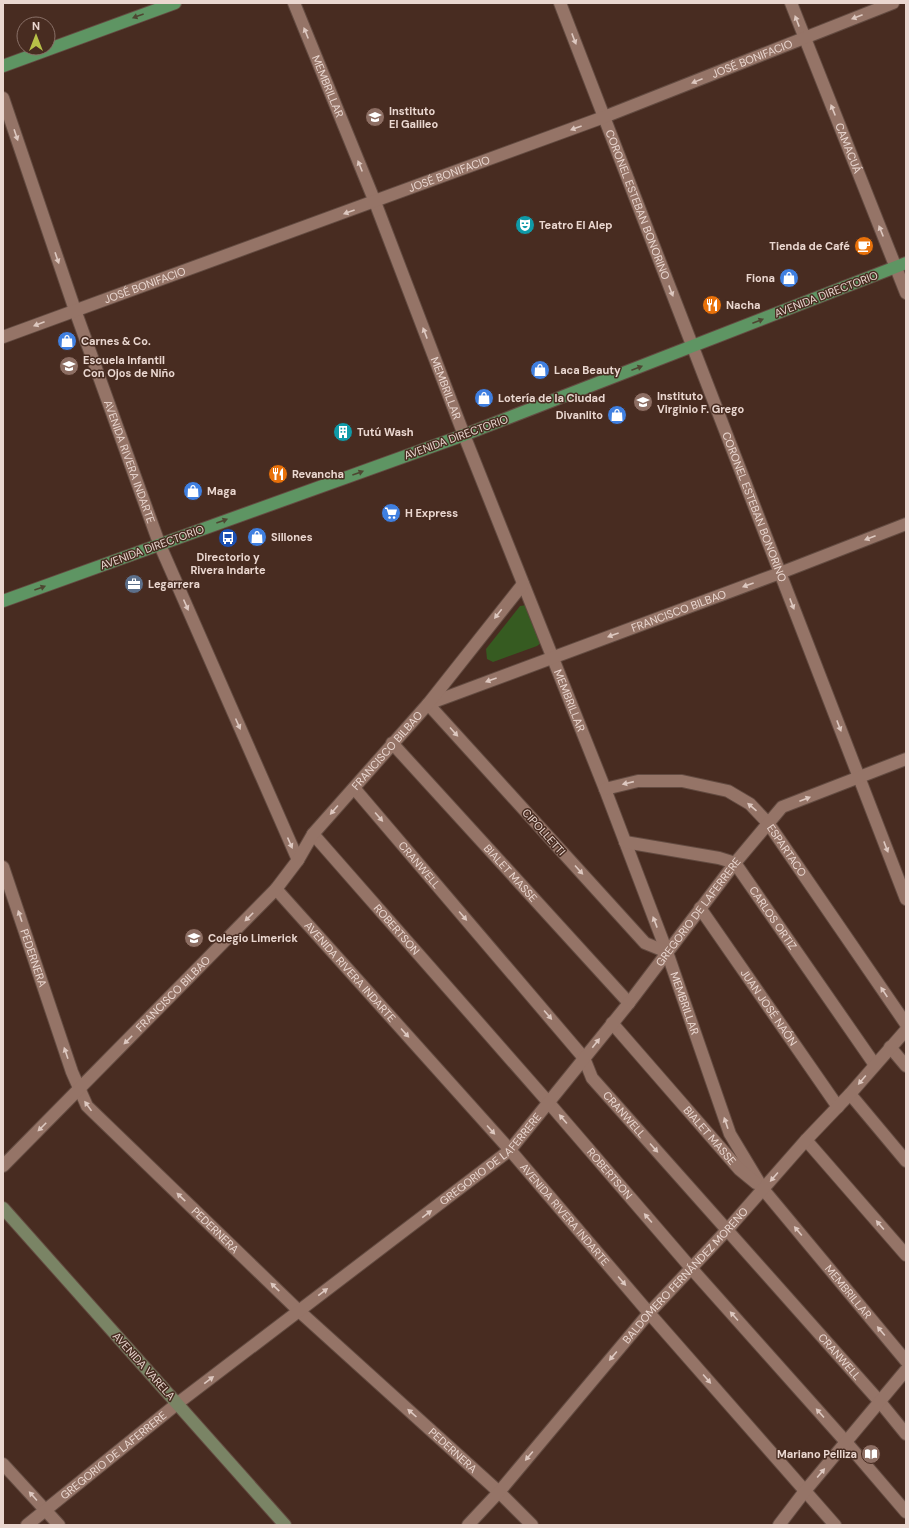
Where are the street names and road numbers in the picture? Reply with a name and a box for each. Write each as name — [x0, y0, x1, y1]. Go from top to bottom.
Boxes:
street label: JOSÉ BONIFACIO — [709, 36, 794, 81]
street label: MEMBRILLAR — [309, 53, 347, 120]
street label: CAMACUÁ — [832, 121, 865, 175]
street label: CORONEL ESTEBAN BONORINO — [603, 127, 673, 282]
street label: JOSÉ BONIFACIO — [406, 152, 492, 195]
street label: JOSÉ BONIFACIO — [102, 264, 188, 306]
street label: AVENIDA DIRECTORIO — [772, 268, 880, 320]
street label: MEMBRILLAR — [428, 355, 464, 421]
street label: AVENIDA RIVERA INDARTE — [101, 398, 158, 525]
street label: AVENIDA DIRECTORIO — [402, 412, 510, 462]
street label: CORONEL ESTEBAN BONORINO — [719, 430, 790, 584]
street label: AVENIDA DIRECTORIO — [98, 522, 206, 572]
street label: FRANCISCO BILBAO — [629, 587, 728, 635]
street label: MEMBRILLAR — [551, 667, 588, 734]
street label: FRANCISCO BILBAO — [348, 708, 426, 793]
street label: CIPOLLETTI — [519, 806, 569, 858]
street label: ESPARTACO — [764, 822, 810, 879]
street label: CRANWELL — [395, 838, 444, 892]
street label: BIALET MASSE — [481, 841, 540, 905]
street label: GREGORIO DE LAFERRERE — [652, 855, 744, 969]
street label: CARLOS ORTIZ — [746, 883, 800, 953]
street label: ROBERTSON — [371, 901, 423, 958]
street label: AVENIDA RIVERA INDARTE — [301, 918, 399, 1025]
street label: PEDERNERA — [17, 927, 50, 989]
street label: FRANCISCO BILBAO — [133, 953, 213, 1034]
street label: JUAN JOSÉ NAÓN — [737, 966, 800, 1049]
street label: MEMBRILLAR — [667, 970, 702, 1037]
street label: CRANWELL — [600, 1088, 649, 1141]
street label: BIALET MASSE — [680, 1103, 739, 1168]
street label: GREGORIO DE LAFERRERE — [437, 1110, 544, 1208]
street label: ROBERTSON — [584, 1145, 636, 1202]
street label: AVENIDA RIVERA INDARTE — [517, 1160, 612, 1268]
street label: PEDERNERA — [189, 1204, 242, 1256]
street label: BALDOMERO FERNÁNDEZ MORENO — [619, 1204, 751, 1346]
street label: MEMBRILLAR — [822, 1262, 875, 1322]
street label: AVENIDA VARELA — [110, 1329, 178, 1403]
street label: CRANWELL — [815, 1330, 864, 1383]
street label: GREGORIO DE LAFERRERE — [57, 1408, 169, 1502]
street label: PEDERNERA — [426, 1425, 480, 1476]

